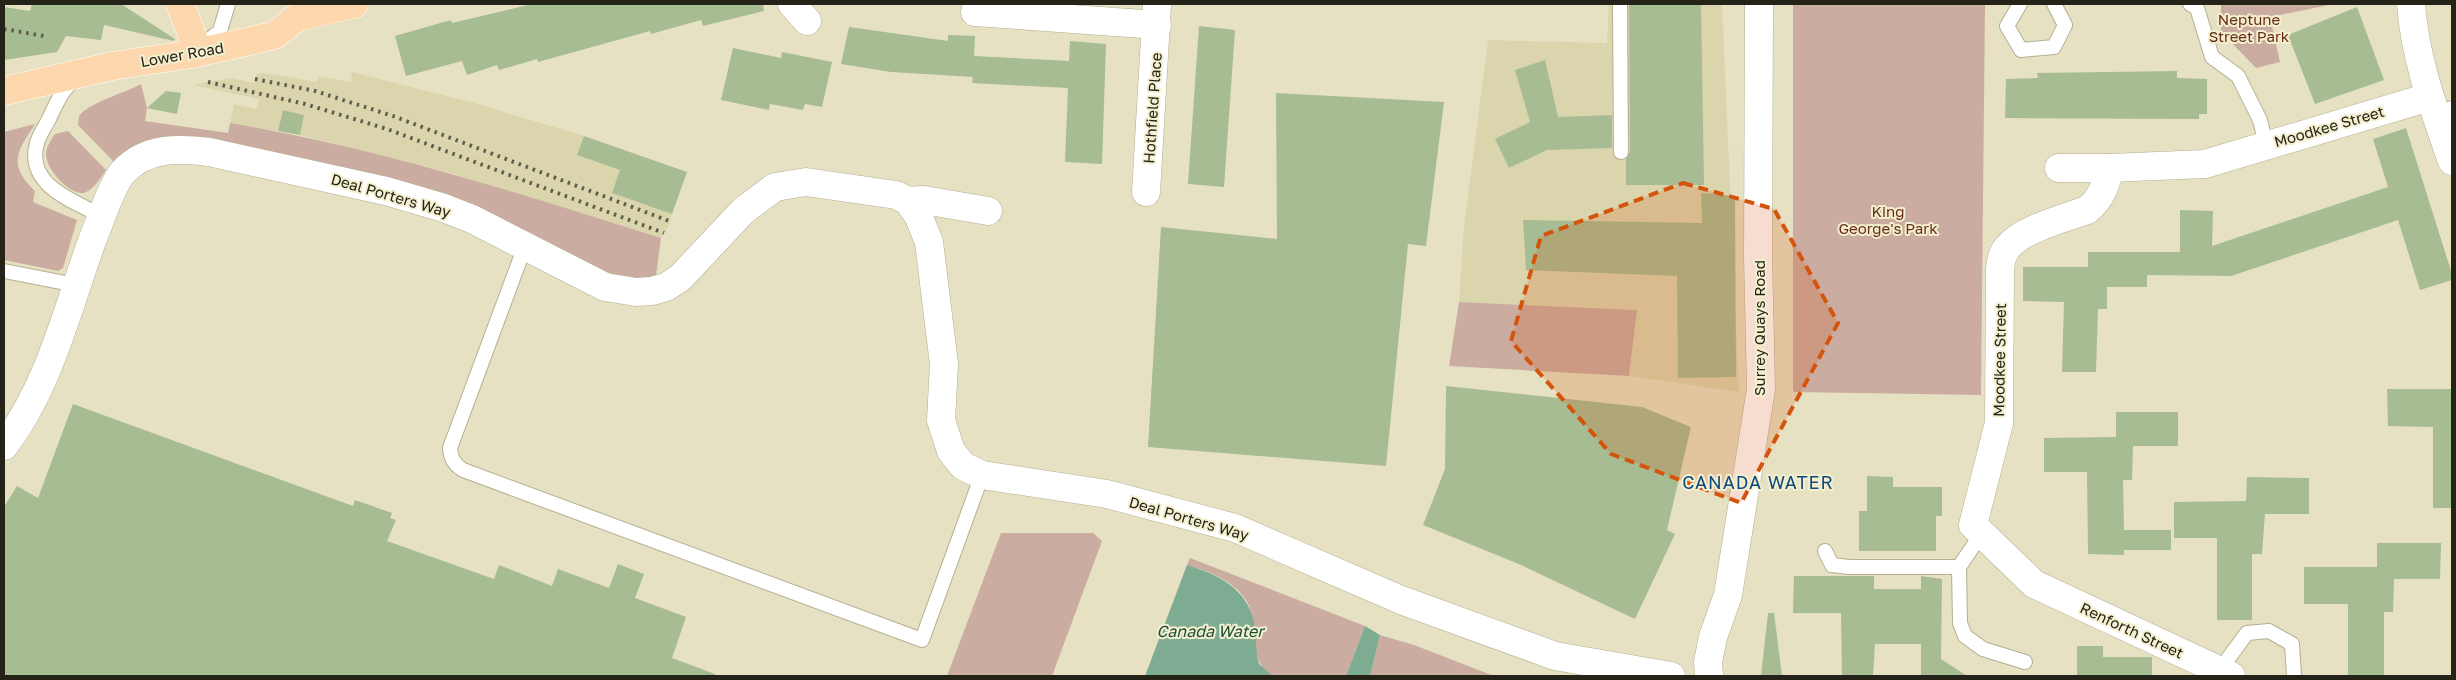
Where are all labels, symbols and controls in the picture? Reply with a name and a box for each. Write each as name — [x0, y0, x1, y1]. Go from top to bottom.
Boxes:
park label: Neptune Street Park — [2209, 10, 2290, 45]
street label: Lower Road — [139, 38, 225, 70]
street label: Hothfield Place — [1139, 51, 1165, 164]
street label: Moodkee Street — [2272, 102, 2386, 150]
street label: Deal Porters Way — [329, 169, 453, 221]
park label: King George's Park — [1838, 202, 1938, 237]
street label: Surrey Quays Road — [1750, 260, 1768, 396]
street label: Moodkee Street — [1989, 303, 2009, 417]
district label: CANADA WATER — [1682, 471, 1834, 493]
street label: Deal Porters Way — [1127, 492, 1251, 544]
street label: Renforth Street — [2078, 598, 2186, 662]
water label: Canada Water — [1156, 621, 1266, 641]

